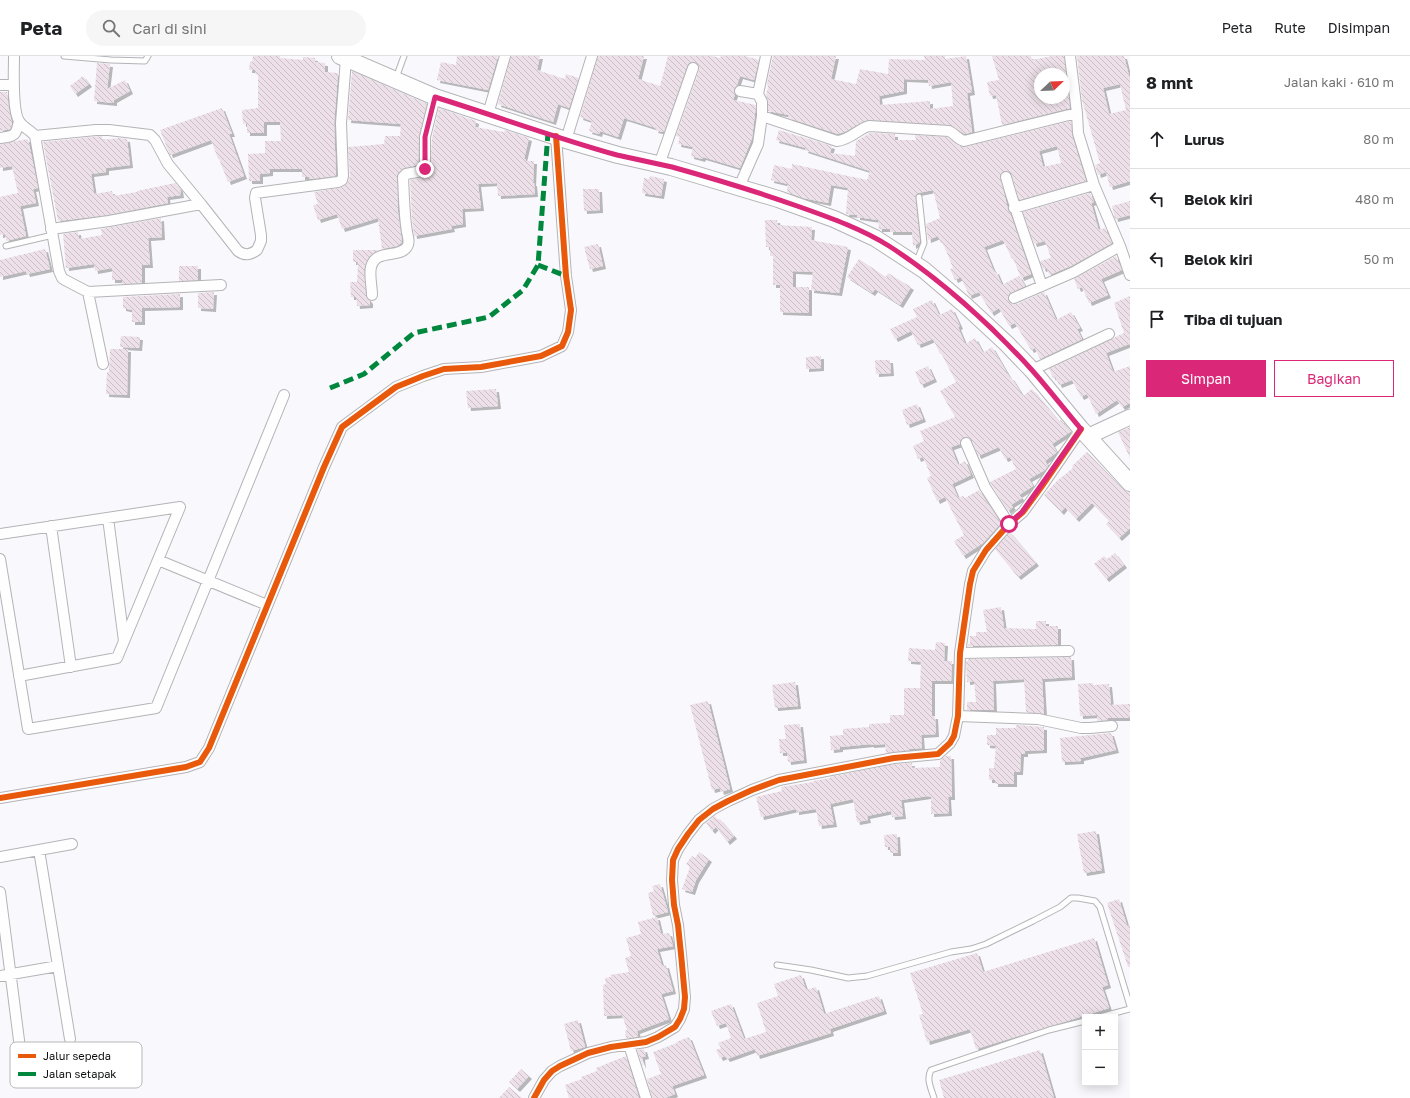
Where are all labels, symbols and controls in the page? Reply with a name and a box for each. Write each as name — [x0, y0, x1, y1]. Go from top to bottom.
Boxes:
search box — [86, 10, 366, 46]
text: Peta — [20, 16, 62, 39]
icon: search — [100, 17, 122, 39]
text: Cari di sini — [132, 19, 207, 37]
text: Peta — [1222, 19, 1252, 36]
text: Rute — [1274, 19, 1306, 36]
text: Disimpan — [1328, 19, 1390, 36]
north arrow — [1034, 68, 1070, 104]
text: 8 mnt — [1146, 72, 1193, 93]
text: Jalan kaki · 610 m — [1284, 74, 1394, 90]
icon: ahead — [1146, 128, 1168, 150]
text: Lurus — [1184, 130, 1225, 148]
text: 80 m — [1363, 131, 1394, 147]
route end — [416, 160, 434, 178]
icon: left — [1146, 188, 1168, 210]
text: Belok kiri — [1184, 190, 1253, 208]
text: 480 m — [1355, 191, 1394, 207]
icon: left — [1146, 248, 1168, 270]
text: Belok kiri — [1184, 250, 1253, 268]
text: 50 m — [1364, 251, 1394, 267]
icon: arrive — [1146, 308, 1168, 330]
text: Tiba di tujuan — [1184, 310, 1282, 328]
button: Simpan — [1146, 360, 1266, 397]
button: Bagikan — [1274, 360, 1394, 397]
route start — [1000, 515, 1018, 533]
map controls — [1082, 1014, 1118, 1086]
button: + — [1082, 1014, 1118, 1050]
legend — [10, 1042, 142, 1088]
text: Jalur sepeda — [43, 1049, 111, 1062]
button: − — [1082, 1050, 1118, 1086]
text: Jalan setapak — [43, 1067, 117, 1080]

